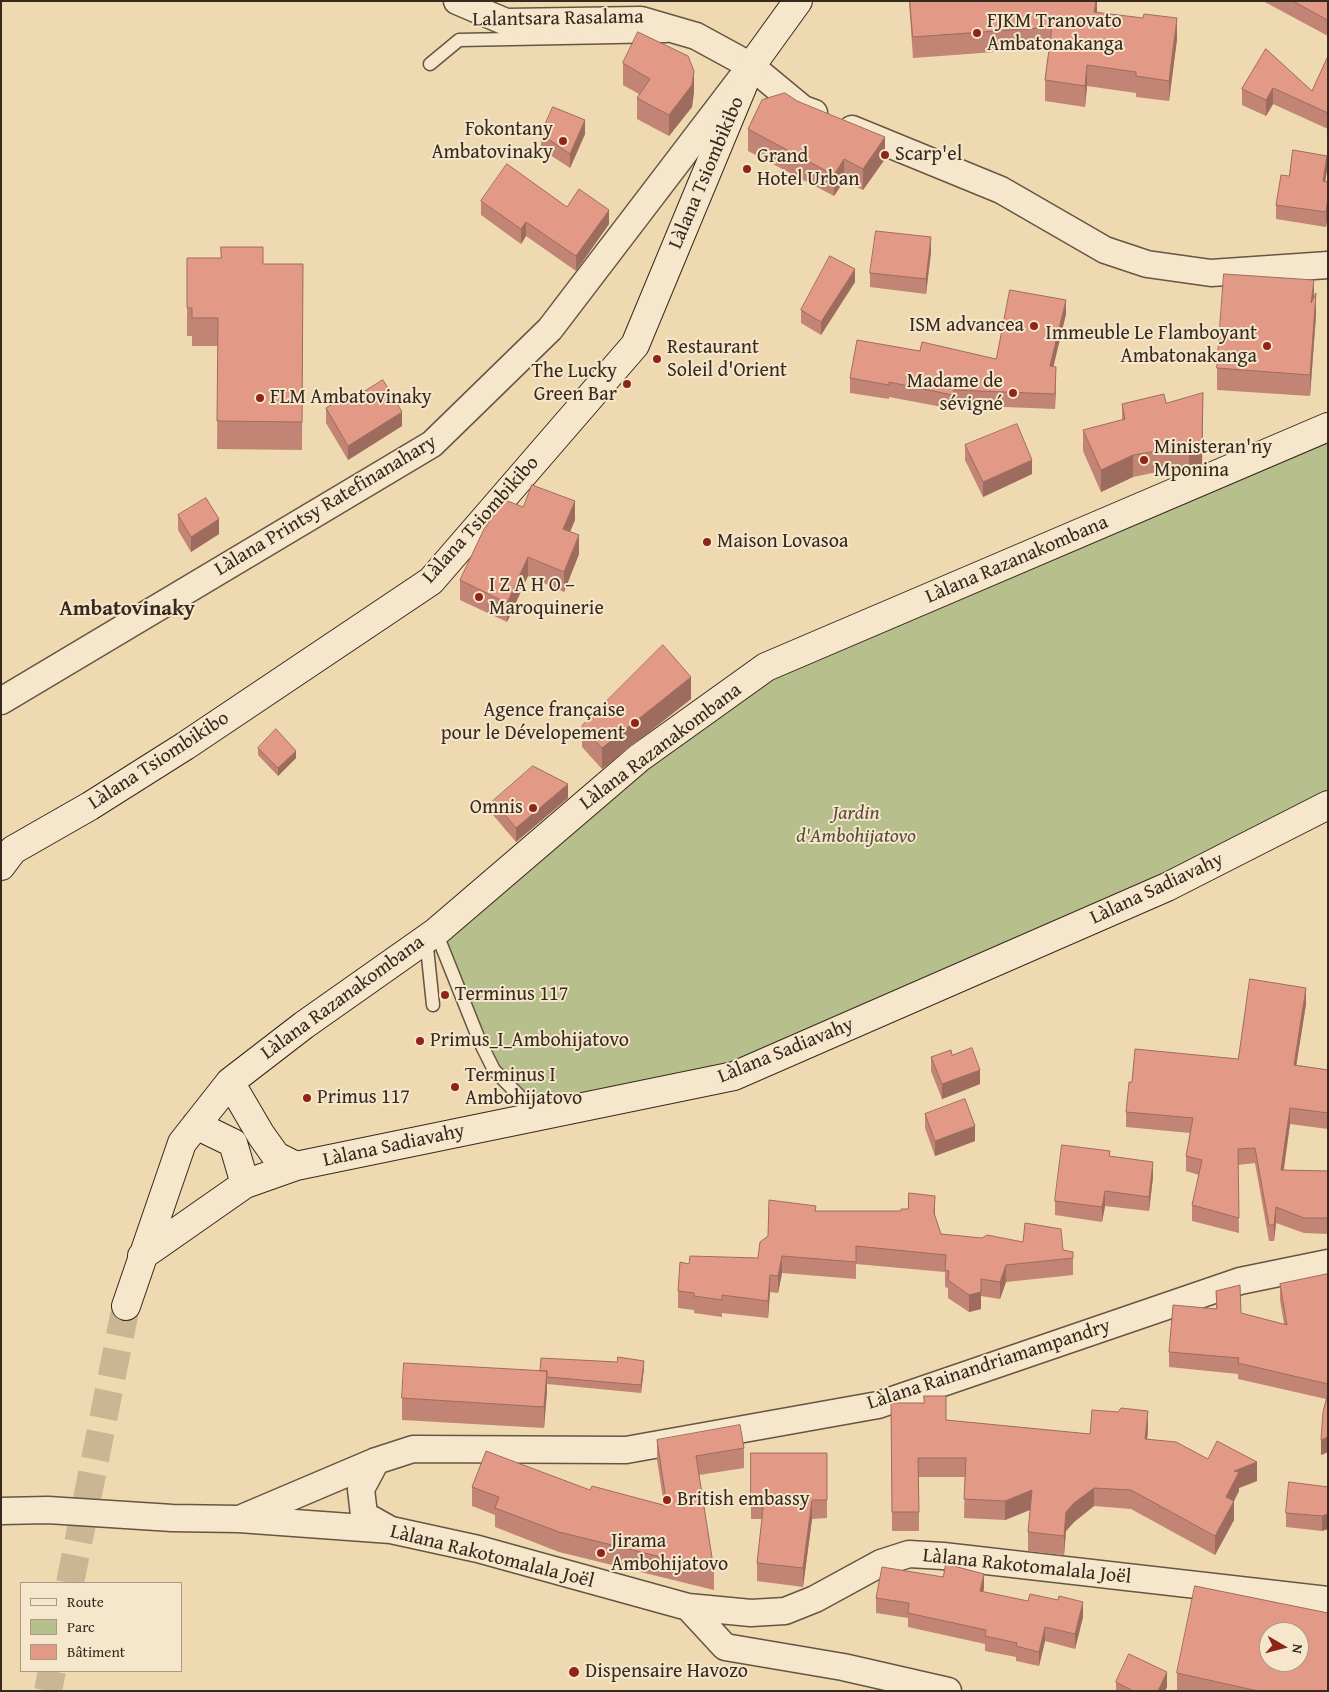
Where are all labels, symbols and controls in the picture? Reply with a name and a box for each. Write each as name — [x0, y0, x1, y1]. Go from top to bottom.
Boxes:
street label: Lalantsara Rasalama — [472, 6, 644, 32]
place label: FJKM Tranovato Ambatonakanga — [987, 10, 1123, 57]
marker: FJKM Tranovato Ambatonakanga — [971, 27, 983, 39]
street label: Làlana Tsiombikibo — [664, 93, 750, 253]
place label: Fokontany Ambatovinaky — [431, 118, 553, 165]
marker: Fokontany Ambatovinaky — [557, 135, 569, 147]
place label: Scarp'el — [895, 143, 962, 167]
place label: Grand Hotel Urban — [757, 145, 859, 192]
marker: Scarp'el — [879, 149, 891, 161]
marker: Grand Hotel Urban — [741, 163, 753, 175]
place label: ISM advancea — [909, 314, 1024, 338]
marker: ISM advancea — [1028, 320, 1040, 332]
place label: Immeuble Le Flamboyant Ambatonakanga — [1046, 322, 1257, 369]
place label: Restaurant Soleil d'Orient — [667, 336, 787, 383]
marker: Immeuble Le Flamboyant Ambatonakanga — [1261, 340, 1273, 352]
marker: Restaurant Soleil d'Orient — [651, 353, 663, 365]
place label: The Lucky Green Bar — [532, 360, 617, 407]
place label: Madame de sévigné — [907, 370, 1003, 417]
marker: The Lucky Green Bar — [621, 378, 633, 390]
place label: FLM Ambatovinaky — [270, 386, 432, 410]
marker: Madame de sévigné — [1007, 387, 1019, 399]
marker: FLM Ambatovinaky — [254, 392, 266, 404]
street label: Làlana Printsy Ratefinanahary — [211, 430, 441, 582]
place label: Ministeran'ny Mponina — [1154, 436, 1272, 483]
street label: Làlana Tsiombikibo — [418, 451, 544, 589]
marker: Ministeran'ny Mponina — [1138, 454, 1150, 466]
street label: Làlana Razanakombana — [922, 511, 1112, 609]
place label: Maison Lovasoa — [717, 530, 848, 554]
marker: Maison Lovasoa — [701, 536, 713, 548]
place label: I Z A H O – Maroquinerie — [489, 574, 604, 621]
marker: I Z A H O – Maroquinerie — [473, 591, 485, 603]
district label: Ambatovinaky — [59, 597, 195, 623]
street label: Làlana Razanakombana — [576, 678, 746, 816]
place label: Agence française pour le Dévelopement — [441, 699, 625, 746]
street label: Làlana Tsiombikibo — [84, 707, 234, 815]
marker: Agence française pour le Dévelopement — [629, 717, 641, 729]
place label: Omnis — [470, 796, 523, 820]
marker: Omnis — [527, 802, 539, 814]
park label: Jardin d'Ambohijatovo — [796, 802, 916, 849]
street label: Làlana Sadiavahy — [1087, 848, 1227, 930]
street label: Làlana Razanakombana — [257, 931, 429, 1065]
place label: Terminus 117 — [455, 983, 568, 1007]
marker: Terminus 117 — [439, 989, 451, 1001]
street label: Làlana Sadiavahy — [715, 1013, 857, 1089]
place label: Primus_I_Ambohijatovo — [430, 1029, 629, 1053]
marker: Primus_I_Ambohijatovo — [414, 1035, 426, 1047]
place label: Terminus I Ambohijatovo — [465, 1064, 582, 1111]
marker: Terminus I Ambohijatovo — [449, 1081, 461, 1093]
place label: Primus 117 — [317, 1086, 410, 1110]
marker: Primus 117 — [301, 1092, 313, 1104]
street label: Làlana Sadiavahy — [321, 1119, 467, 1173]
street label: Làlana Rainandriamampandry — [864, 1314, 1114, 1416]
place label: British embassy — [677, 1488, 810, 1512]
marker: British embassy — [661, 1494, 673, 1506]
street label: Làlana Rakotomalala Joël — [388, 1520, 596, 1594]
place label: Jirama Ambohijatovo — [611, 1530, 728, 1577]
street label: Làlana Rakotomalala Joël — [922, 1544, 1132, 1590]
marker: Jirama Ambohijatovo — [595, 1547, 607, 1559]
legend — [20, 1582, 182, 1672]
text: Route — [67, 1591, 104, 1612]
text: Parc — [67, 1616, 95, 1637]
north arrow — [1259, 1622, 1309, 1672]
text: Bâtiment — [67, 1641, 125, 1662]
text: N — [1287, 1643, 1308, 1655]
place label: Dispensaire Havozo — [585, 1660, 748, 1684]
marker: Dispensaire Havozo — [567, 1665, 581, 1679]

